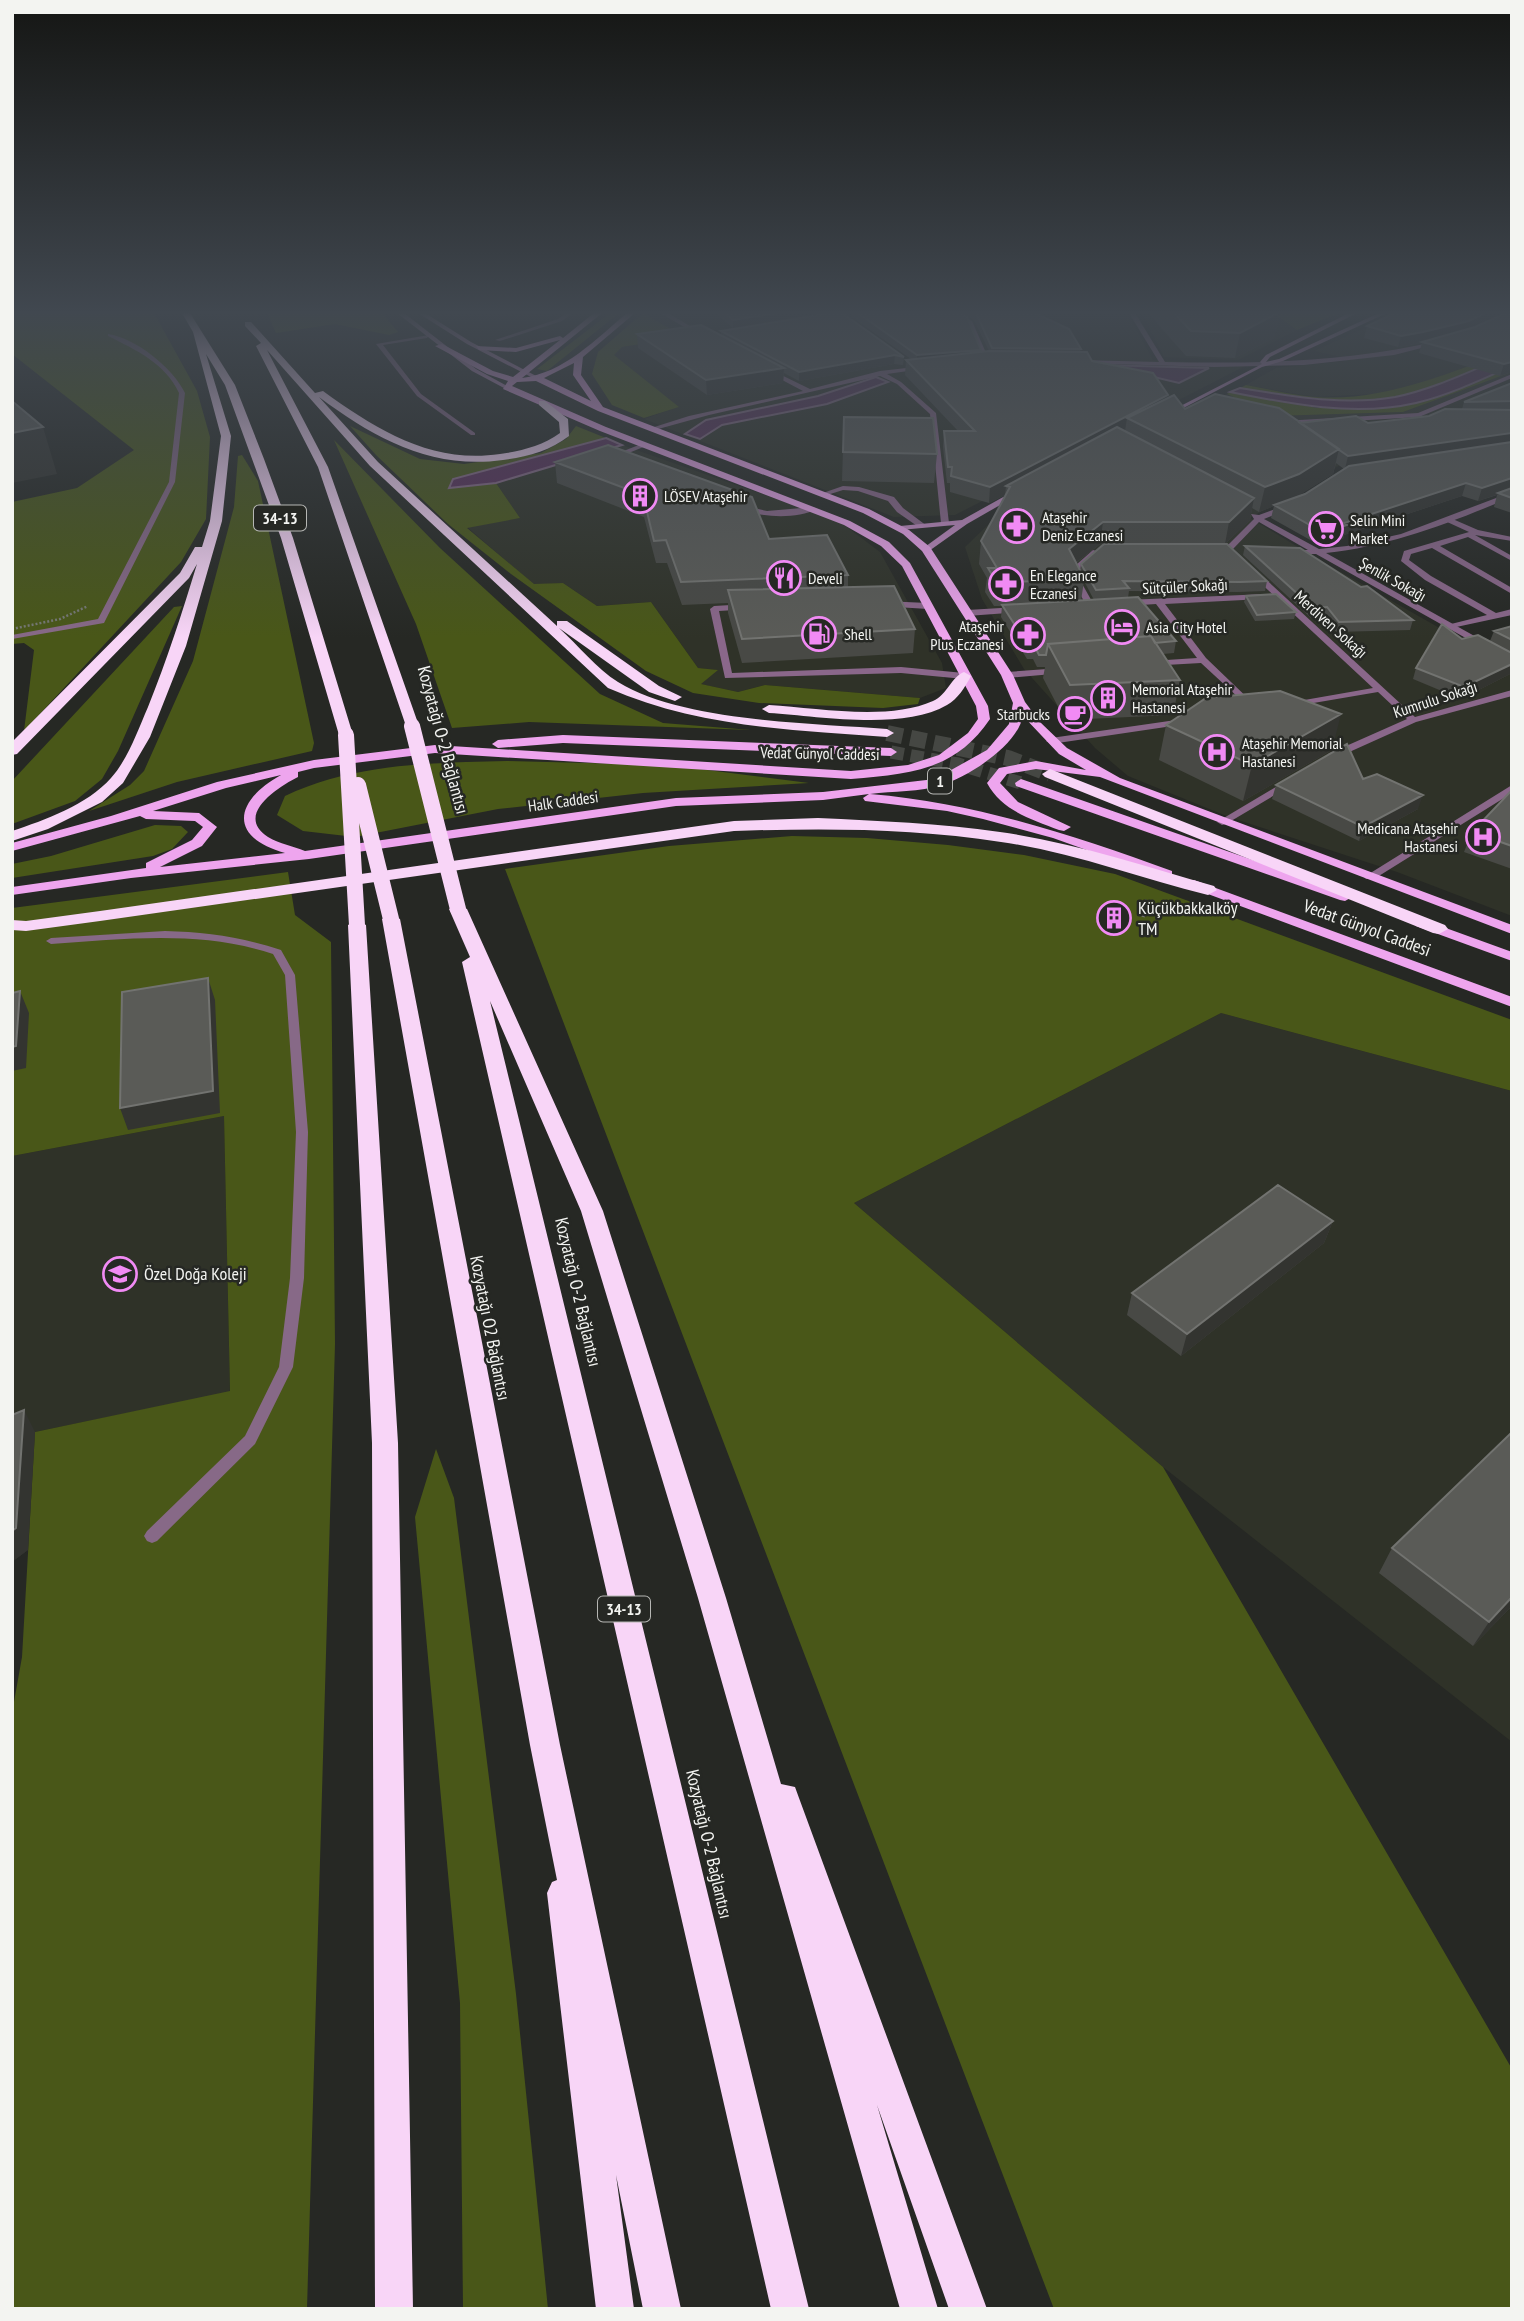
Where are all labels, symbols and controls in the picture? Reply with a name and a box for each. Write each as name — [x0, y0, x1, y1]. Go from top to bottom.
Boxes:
building icon: LÖSEV Ataşehir — [621, 477, 659, 515]
place label: LÖSEV Ataşehir — [664, 486, 748, 506]
road number: 34-13 — [254, 505, 306, 530]
pharmacy icon: Ataşehir Deniz Eczanesi — [998, 507, 1036, 545]
place label: Ataşehir Deniz Eczanesi — [1042, 507, 1123, 545]
supermarket icon: Selin Mini Market — [1307, 510, 1345, 548]
place label: Selin Mini Market — [1350, 510, 1405, 548]
street label: Şenlik Sokağı — [1356, 552, 1430, 606]
restaurant icon: Develi — [765, 559, 803, 597]
pharmacy icon: En Elegance Eczanesi — [987, 565, 1025, 603]
place label: En Elegance Eczanesi — [1030, 565, 1097, 603]
place label: Develi — [808, 568, 843, 588]
street label: Sütçüler Sokağı — [1142, 574, 1228, 598]
street label: Merdiven Sokağı — [1290, 586, 1372, 662]
hotel icon: Asia City Hotel — [1103, 608, 1141, 646]
fuel station icon: Shell — [800, 615, 838, 653]
place label: Ataşehir Plus Eczanesi — [930, 616, 1005, 654]
pharmacy icon: Ataşehir Plus Eczanesi — [1009, 616, 1047, 654]
place label: Asia City Hotel — [1146, 617, 1227, 637]
place label: Shell — [844, 624, 872, 644]
street label: Kozyatağı O-2 Bağlantısı — [413, 663, 474, 816]
street label: Kumrulu Sokağı — [1391, 676, 1479, 722]
building icon: Memorial Ataşehir Hastanesi — [1089, 679, 1127, 717]
place label: Memorial Ataşehir Hastanesi — [1132, 679, 1233, 717]
cafe icon: Starbucks — [1056, 695, 1094, 733]
place label: Starbucks — [997, 704, 1050, 724]
hospital icon: Ataşehir Memorial Hastanesi — [1198, 733, 1236, 771]
place label: Ataşehir Memorial Hastanesi — [1242, 733, 1343, 771]
street label: Vedat Günyol Caddesi — [759, 742, 880, 764]
road number: 1 — [928, 768, 952, 794]
street label: Halk Caddesi — [527, 786, 599, 816]
place label: Medicana Ataşehir Hastanesi — [1357, 818, 1459, 856]
hospital icon: Medicana Ataşehir Hastanesi — [1464, 818, 1502, 856]
street label: Vedat Günyol Caddesi — [1299, 893, 1434, 961]
place label: Küçükbakkalköy TM — [1138, 896, 1238, 940]
building icon: Küçükbakkalköy TM — [1095, 899, 1133, 937]
street label: Kozyatağı O-2 Bağlantısı — [550, 1215, 607, 1369]
street label: Kozyatağı O2 Bağlantısı — [465, 1253, 516, 1402]
school or university icon: Özel Doğa Koleji — [101, 1255, 139, 1293]
place label: Özel Doğa Koleji — [144, 1262, 247, 1285]
road number: 34-13 — [598, 1596, 650, 1622]
street label: Kozyatağı O-2 Bağlantısı — [681, 1767, 738, 1921]

